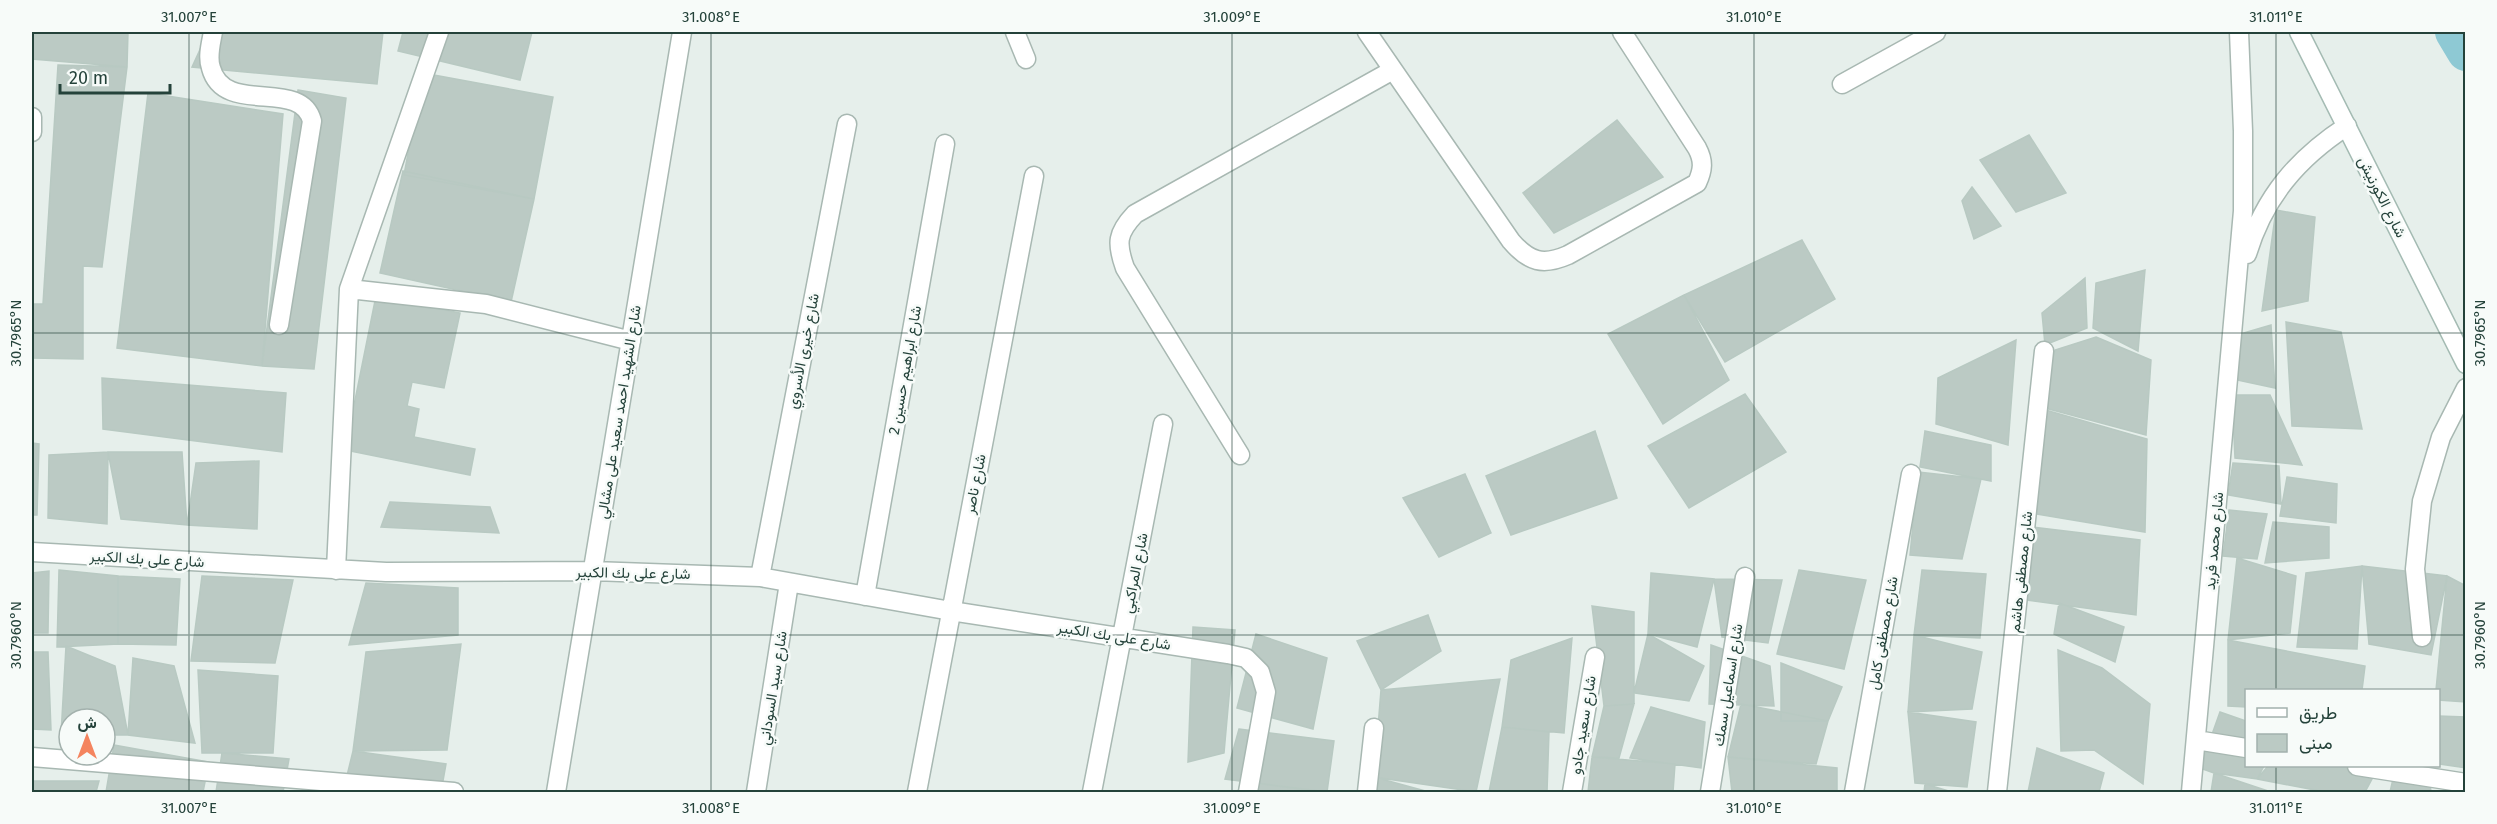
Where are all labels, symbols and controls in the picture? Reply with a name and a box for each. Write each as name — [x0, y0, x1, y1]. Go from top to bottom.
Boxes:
text: 31.007°E — [161, 8, 217, 26]
text: 31.008°E — [682, 8, 740, 26]
text: 31.009°E — [1203, 8, 1261, 26]
text: 31.010°E — [1726, 8, 1782, 26]
text: 31.011°E — [2249, 8, 2303, 26]
scale bar — [60, 57, 170, 95]
text: 20 m — [69, 67, 108, 89]
street label: شارع الكورنيش — [2352, 153, 2410, 242]
street label: شارع خيرى الأسروي — [783, 292, 827, 411]
text: 30.7965°N — [7, 299, 25, 367]
text: 30.7965°N — [2471, 299, 2489, 367]
street label: شارع الشهيد احمد سعيد على مشالي — [593, 304, 649, 521]
street label: شارع ابراهيم حسين 2 — [885, 304, 927, 436]
street label: شارع ناصر — [960, 452, 992, 517]
street label: شارع محمد فريد — [2201, 491, 2229, 591]
street label: شارع مصطفى هاشم — [2006, 510, 2038, 634]
street label: شارع المراكبي — [1118, 531, 1156, 616]
street label: شارع على بك الكبير — [88, 547, 205, 573]
street label: شارع على بك الكبير — [574, 563, 691, 585]
street label: شارع مصطفى كامل — [1864, 575, 1904, 692]
text: 30.7960°N — [7, 601, 25, 669]
text: 30.7960°N — [2471, 601, 2489, 669]
street label: شارع على بك الكبير — [1055, 618, 1172, 656]
street label: شارع اسماعيل سمك — [1709, 622, 1749, 748]
street label: شارع سيد السوداني — [755, 630, 795, 747]
street label: شارع سعيد جادو — [1566, 674, 1602, 776]
legend — [2245, 689, 2440, 767]
text: طريق — [2299, 702, 2337, 724]
north arrow — [57, 707, 117, 767]
text: ش — [77, 713, 97, 732]
text: مبنى — [2299, 732, 2333, 754]
text: 31.007°E — [161, 799, 217, 817]
text: 31.008°E — [682, 799, 740, 817]
text: 31.009°E — [1203, 799, 1261, 817]
text: 31.010°E — [1726, 799, 1782, 817]
text: 31.011°E — [2249, 799, 2303, 817]

